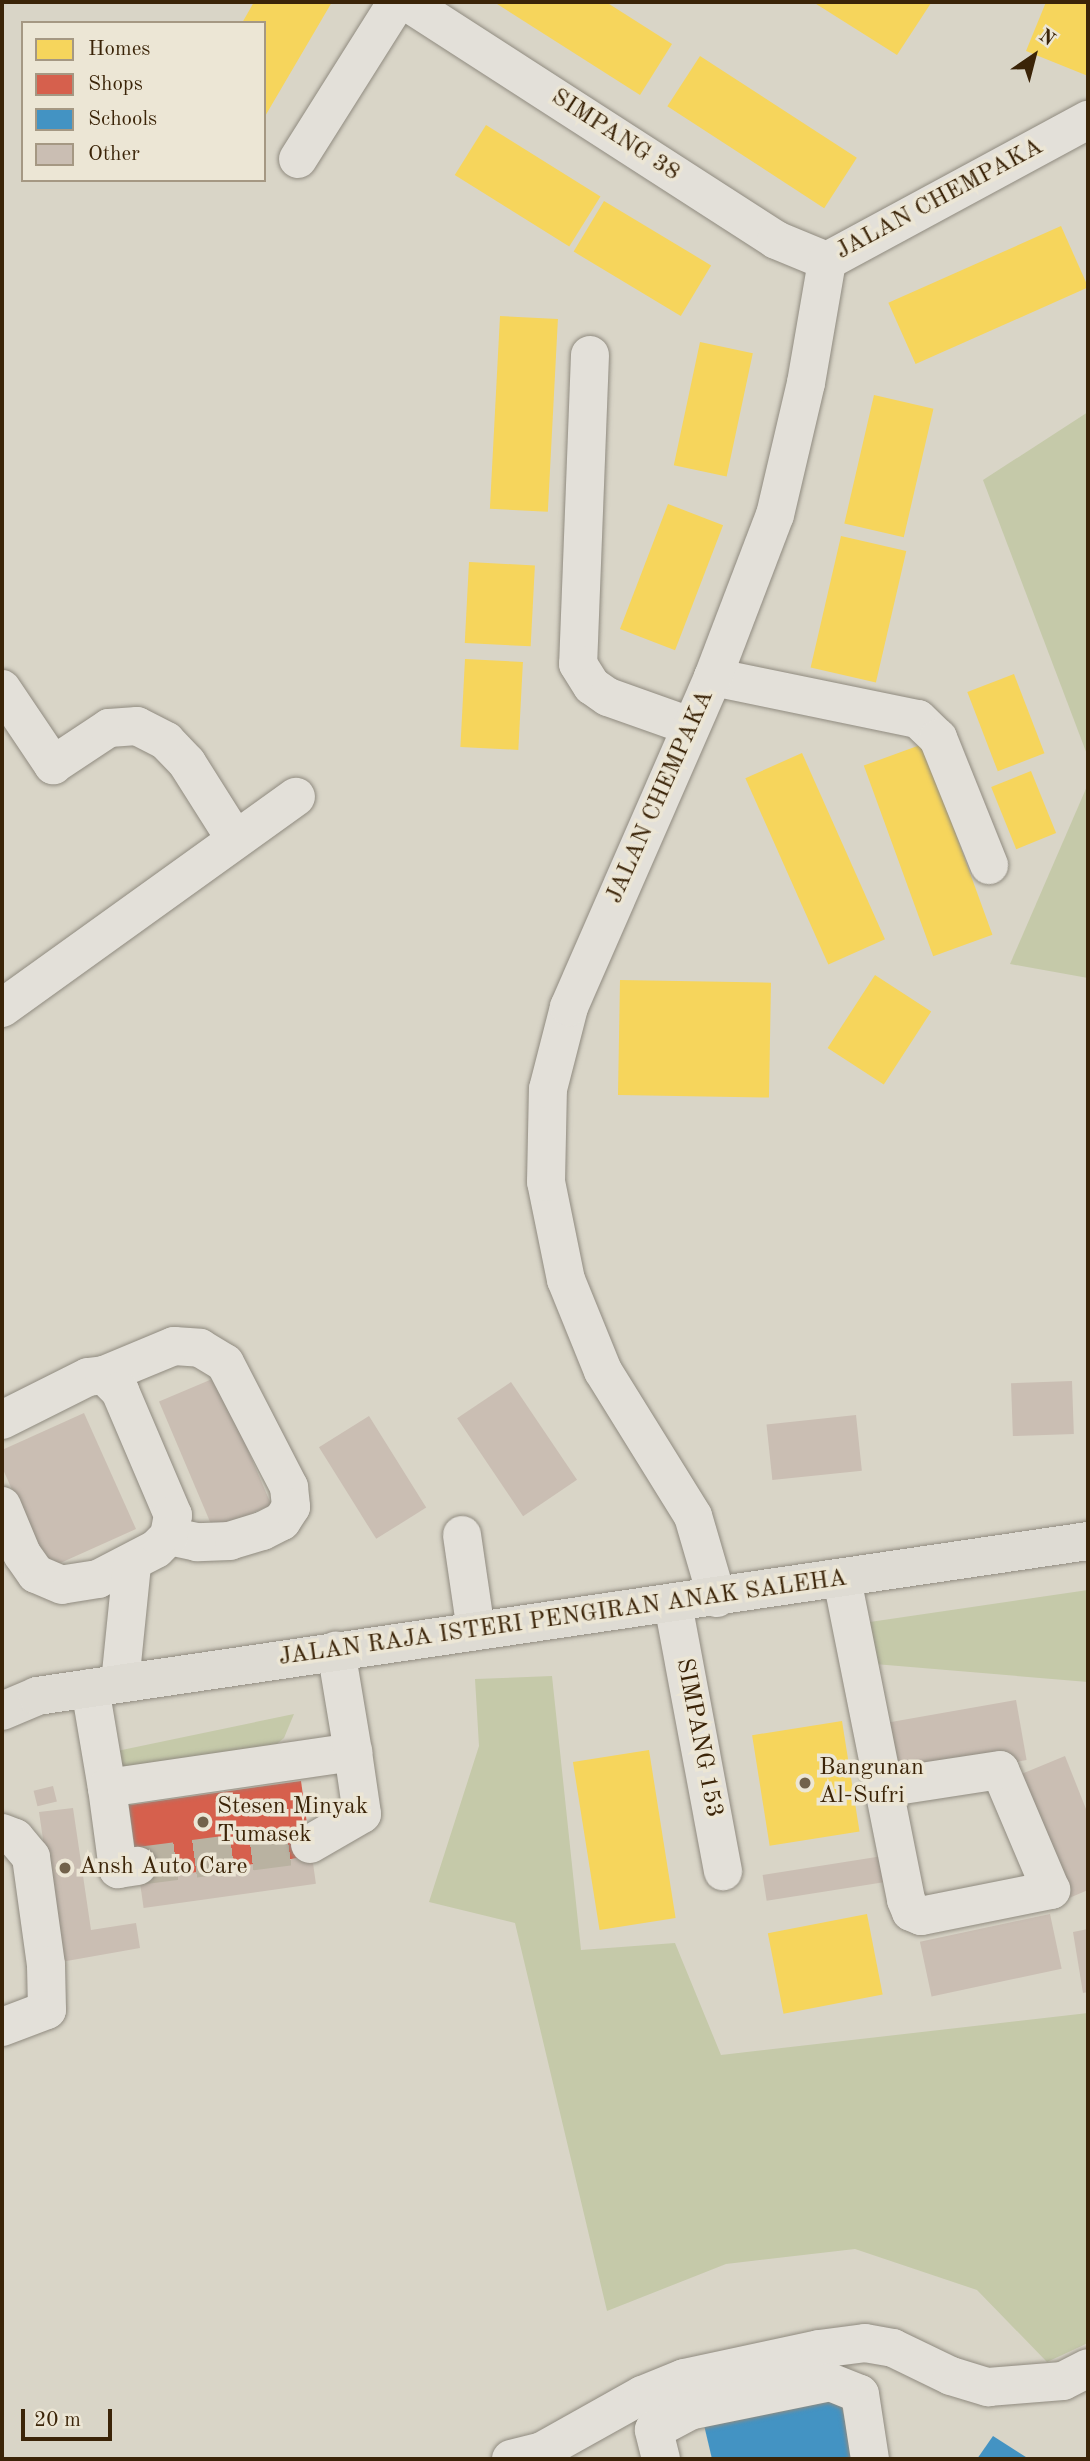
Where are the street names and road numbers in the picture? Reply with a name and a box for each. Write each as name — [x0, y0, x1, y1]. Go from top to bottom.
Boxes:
street label: SIMPANG 38 — [545, 84, 685, 188]
street label: JALAN CHEMPAKA — [832, 133, 1048, 267]
street label: JALAN CHEMPAKA — [601, 686, 721, 908]
street label: JALAN RAJA ISTERI PENGIRAN ANAK SALEHA — [277, 1565, 849, 1673]
street label: SIMPANG 153 — [668, 1656, 728, 1820]

